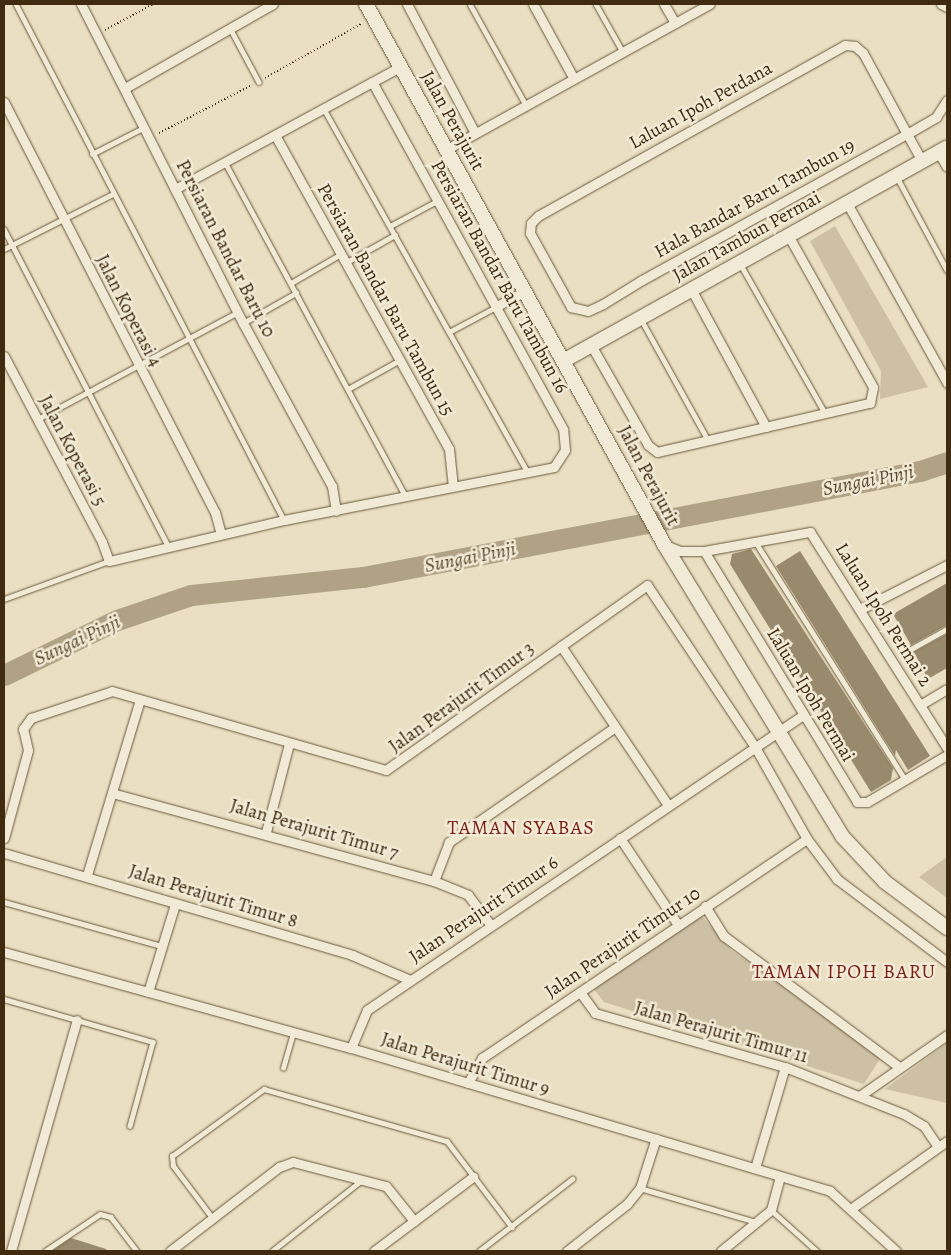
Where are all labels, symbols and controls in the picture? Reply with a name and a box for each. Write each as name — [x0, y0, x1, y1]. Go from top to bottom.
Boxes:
street label: Laluan Ipoh Perdana — [625, 57, 777, 155]
street label: Jalan Perajurit — [415, 67, 489, 175]
street label: Hala Bandar Baru Tambun 19 — [651, 134, 859, 264]
street label: Persiaran Bandar Baru 10 — [170, 156, 280, 342]
street label: Persiaran Bandar Baru Tambun 16 — [425, 156, 573, 398]
street label: Persiaran Bandar Baru Tambun 15 — [311, 180, 459, 420]
street label: Jalan Tambun Permai — [669, 187, 825, 287]
street label: Jalan Koperasi 4 — [90, 251, 166, 371]
street label: Jalan Koperasi 5 — [33, 392, 111, 510]
street label: Jalan Perajurit — [612, 422, 684, 530]
water label: Sungai Pinji — [820, 459, 916, 501]
water label: Sungai Pinji — [422, 536, 518, 578]
street label: Laluan Ipoh Permai 2 — [830, 539, 936, 691]
water label: Sungai Pinji — [30, 610, 124, 670]
street label: Laluan Ipoh Permai — [761, 624, 859, 766]
street label: Jalan Perajurit Timur 3 — [385, 638, 539, 758]
street label: Jalan Perajurit Timur 7 — [227, 795, 401, 865]
district label: TAMAN SYABAS — [446, 815, 596, 839]
street label: Jalan Perajurit Timur 6 — [405, 852, 563, 968]
street label: Jalan Perajurit Timur 8 — [126, 860, 300, 934]
street label: Jalan Perajurit Timur 10 — [541, 882, 705, 1004]
district label: TAMAN IPOH BARU — [750, 959, 938, 983]
street label: Jalan Perajurit Timur 11 — [632, 997, 810, 1069]
street label: Jalan Perajurit Timur 9 — [378, 1029, 552, 1101]

